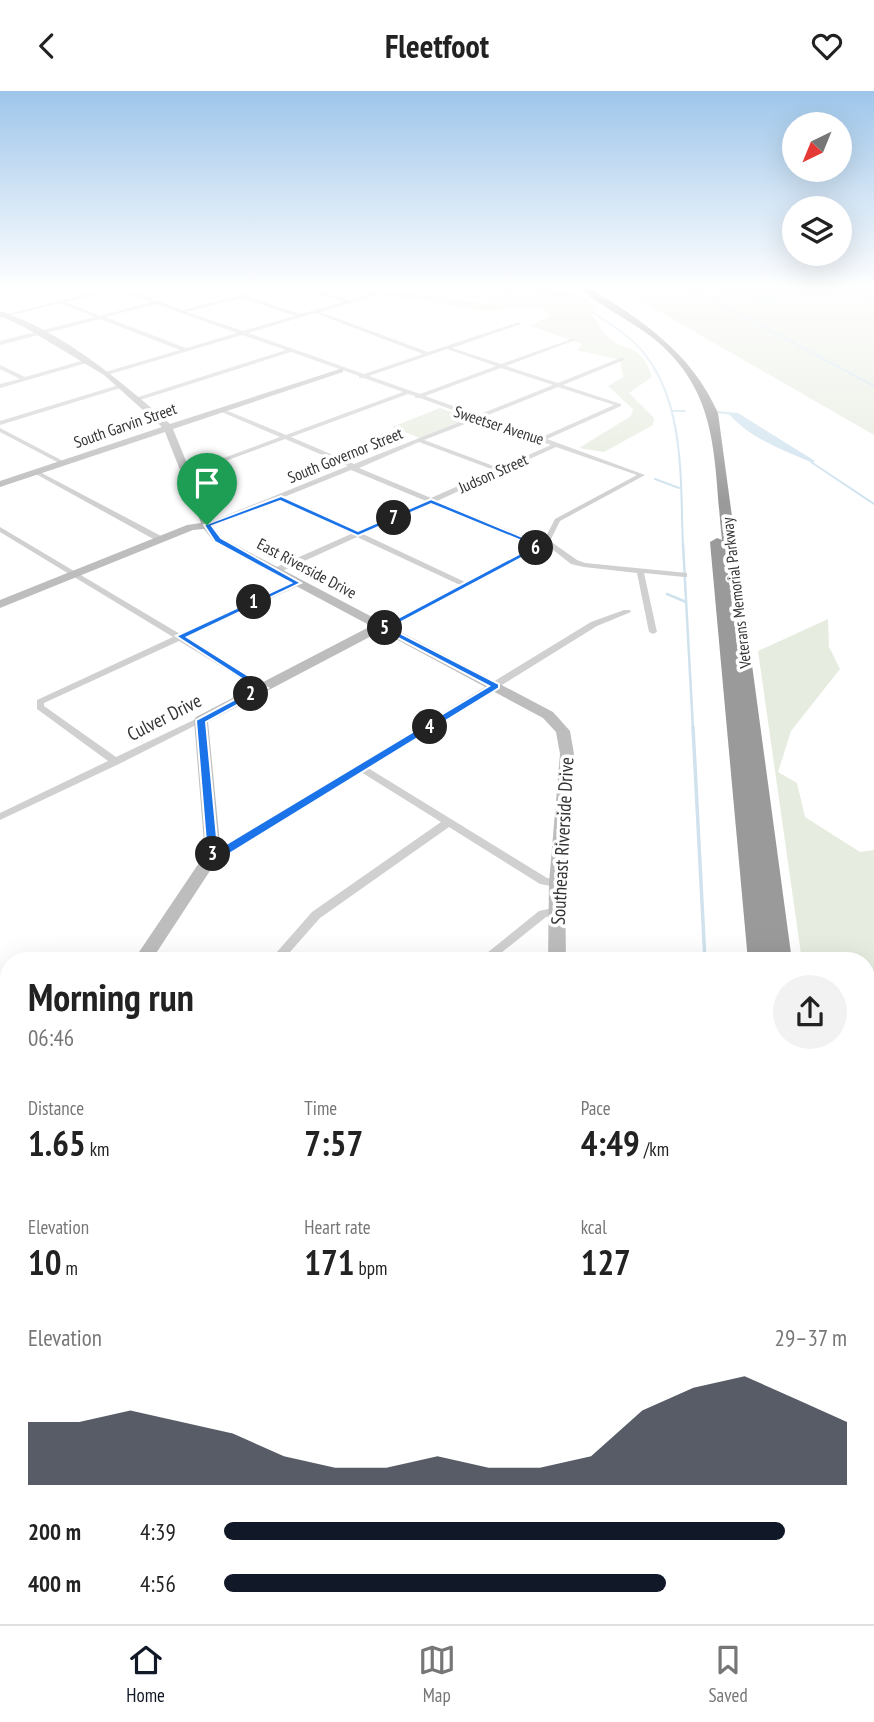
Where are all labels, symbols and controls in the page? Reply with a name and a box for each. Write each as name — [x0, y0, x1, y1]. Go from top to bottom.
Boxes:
text: Fleetfoot — [385, 25, 489, 67]
icon: back — [28, 27, 66, 65]
icon: heart — [808, 27, 846, 65]
north arrow — [782, 112, 852, 182]
map controls — [782, 112, 852, 266]
button: layers — [782, 196, 852, 266]
street label: South Garvin Street — [71, 398, 180, 452]
street label: Sweetser Avenue — [451, 401, 547, 449]
street label: South Governor Street — [285, 423, 406, 487]
street label: Judson Street — [454, 449, 531, 498]
pin — [177, 453, 237, 525]
icon: arrive — [188, 464, 226, 502]
pin: 7 — [376, 501, 412, 535]
text: 7 — [389, 505, 398, 529]
street label: Veterans Memorial Parkway — [717, 516, 755, 671]
pin: 6 — [518, 531, 554, 566]
street label: East Riverside Drive — [254, 533, 360, 603]
text: 6 — [531, 535, 540, 559]
pin: 1 — [236, 585, 272, 619]
text: 1 — [249, 589, 258, 613]
pin: 5 — [368, 611, 402, 645]
text: 5 — [380, 615, 389, 639]
pin: 2 — [233, 677, 268, 711]
text: 2 — [246, 681, 255, 705]
street label: Culver Drive — [123, 688, 205, 746]
pin: 4 — [412, 709, 448, 745]
text: 4 — [425, 714, 434, 738]
street label: Southeast Riverside Drive — [546, 756, 578, 926]
pin: 3 — [196, 837, 230, 871]
text: 3 — [208, 841, 217, 865]
text: Morning run — [28, 972, 194, 1021]
button: share — [773, 975, 847, 1049]
text: 06:46 — [28, 1023, 74, 1052]
text: Distance — [28, 1096, 84, 1120]
text: Time — [304, 1096, 337, 1120]
text: Pace — [581, 1096, 611, 1120]
text: 1.65 — [28, 1120, 86, 1166]
text: 7:57 — [304, 1120, 363, 1166]
text: 4:49 — [581, 1120, 640, 1166]
text: km — [86, 1137, 109, 1161]
text: /km — [640, 1137, 669, 1161]
text: Elevation — [28, 1215, 89, 1239]
text: Heart rate — [304, 1215, 371, 1239]
text: kcal — [581, 1215, 607, 1239]
text: 10 — [28, 1239, 61, 1285]
text: 171 — [304, 1239, 355, 1285]
text: 127 — [581, 1239, 631, 1285]
text: m — [61, 1256, 78, 1280]
text: bpm — [355, 1256, 387, 1280]
text: Elevation — [28, 1323, 102, 1352]
text: 29–37 m — [775, 1323, 847, 1352]
text: 200 m — [28, 1517, 81, 1546]
text: 4:39 — [140, 1517, 176, 1546]
text: 400 m — [28, 1569, 81, 1598]
text: 4:56 — [140, 1569, 176, 1598]
tab: Home — [126, 1641, 165, 1707]
tab: Map — [418, 1641, 456, 1707]
tab: Saved — [708, 1641, 748, 1707]

